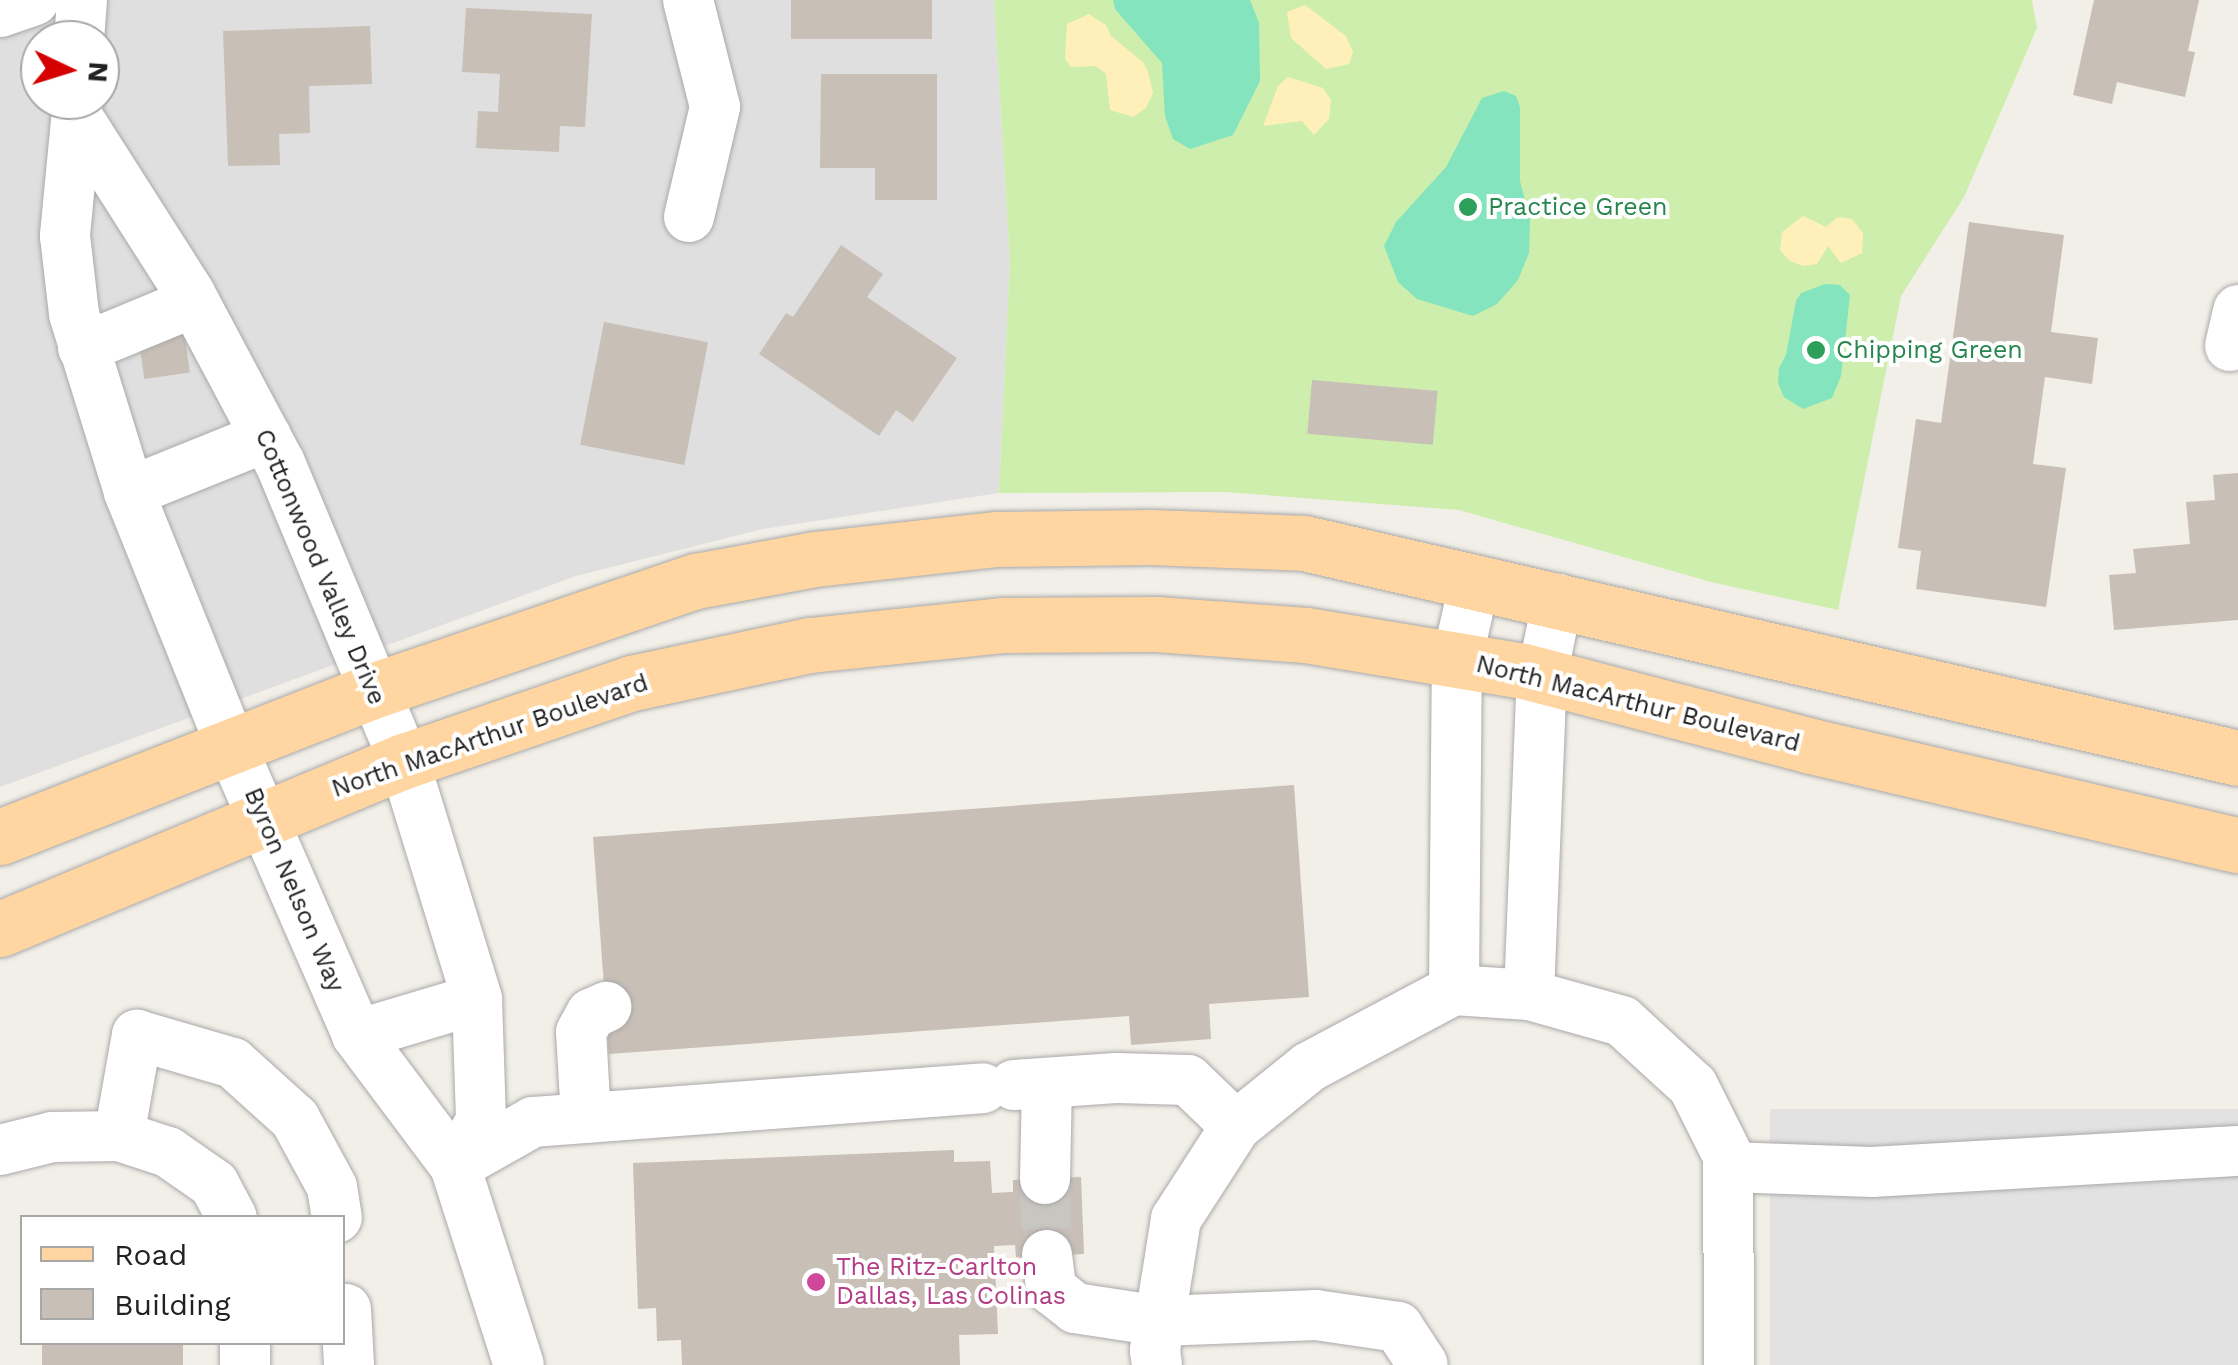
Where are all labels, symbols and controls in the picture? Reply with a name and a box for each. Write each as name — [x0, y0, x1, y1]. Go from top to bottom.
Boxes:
north arrow — [20, 20, 120, 120]
text: N — [81, 60, 116, 83]
place label: Practice Green — [1488, 192, 1668, 222]
marker: Practice Green — [1457, 196, 1479, 218]
place label: Chipping Green — [1836, 335, 2023, 365]
marker: Chipping Green — [1805, 339, 1827, 361]
street label: Cottonwood Valley Drive — [248, 424, 392, 710]
street label: North MacArthur Boulevard — [1473, 649, 1803, 759]
street label: North MacArthur Boulevard — [328, 668, 652, 804]
street label: Byron Nelson Way — [237, 783, 351, 997]
legend — [20, 1215, 345, 1345]
text: Road — [114, 1237, 187, 1272]
place label: The Ritz-Carlton Dallas, Las Colinas — [836, 1253, 1066, 1312]
marker: The Ritz-Carlton Dallas, Las Colinas — [805, 1271, 827, 1293]
text: Building — [114, 1287, 231, 1322]

